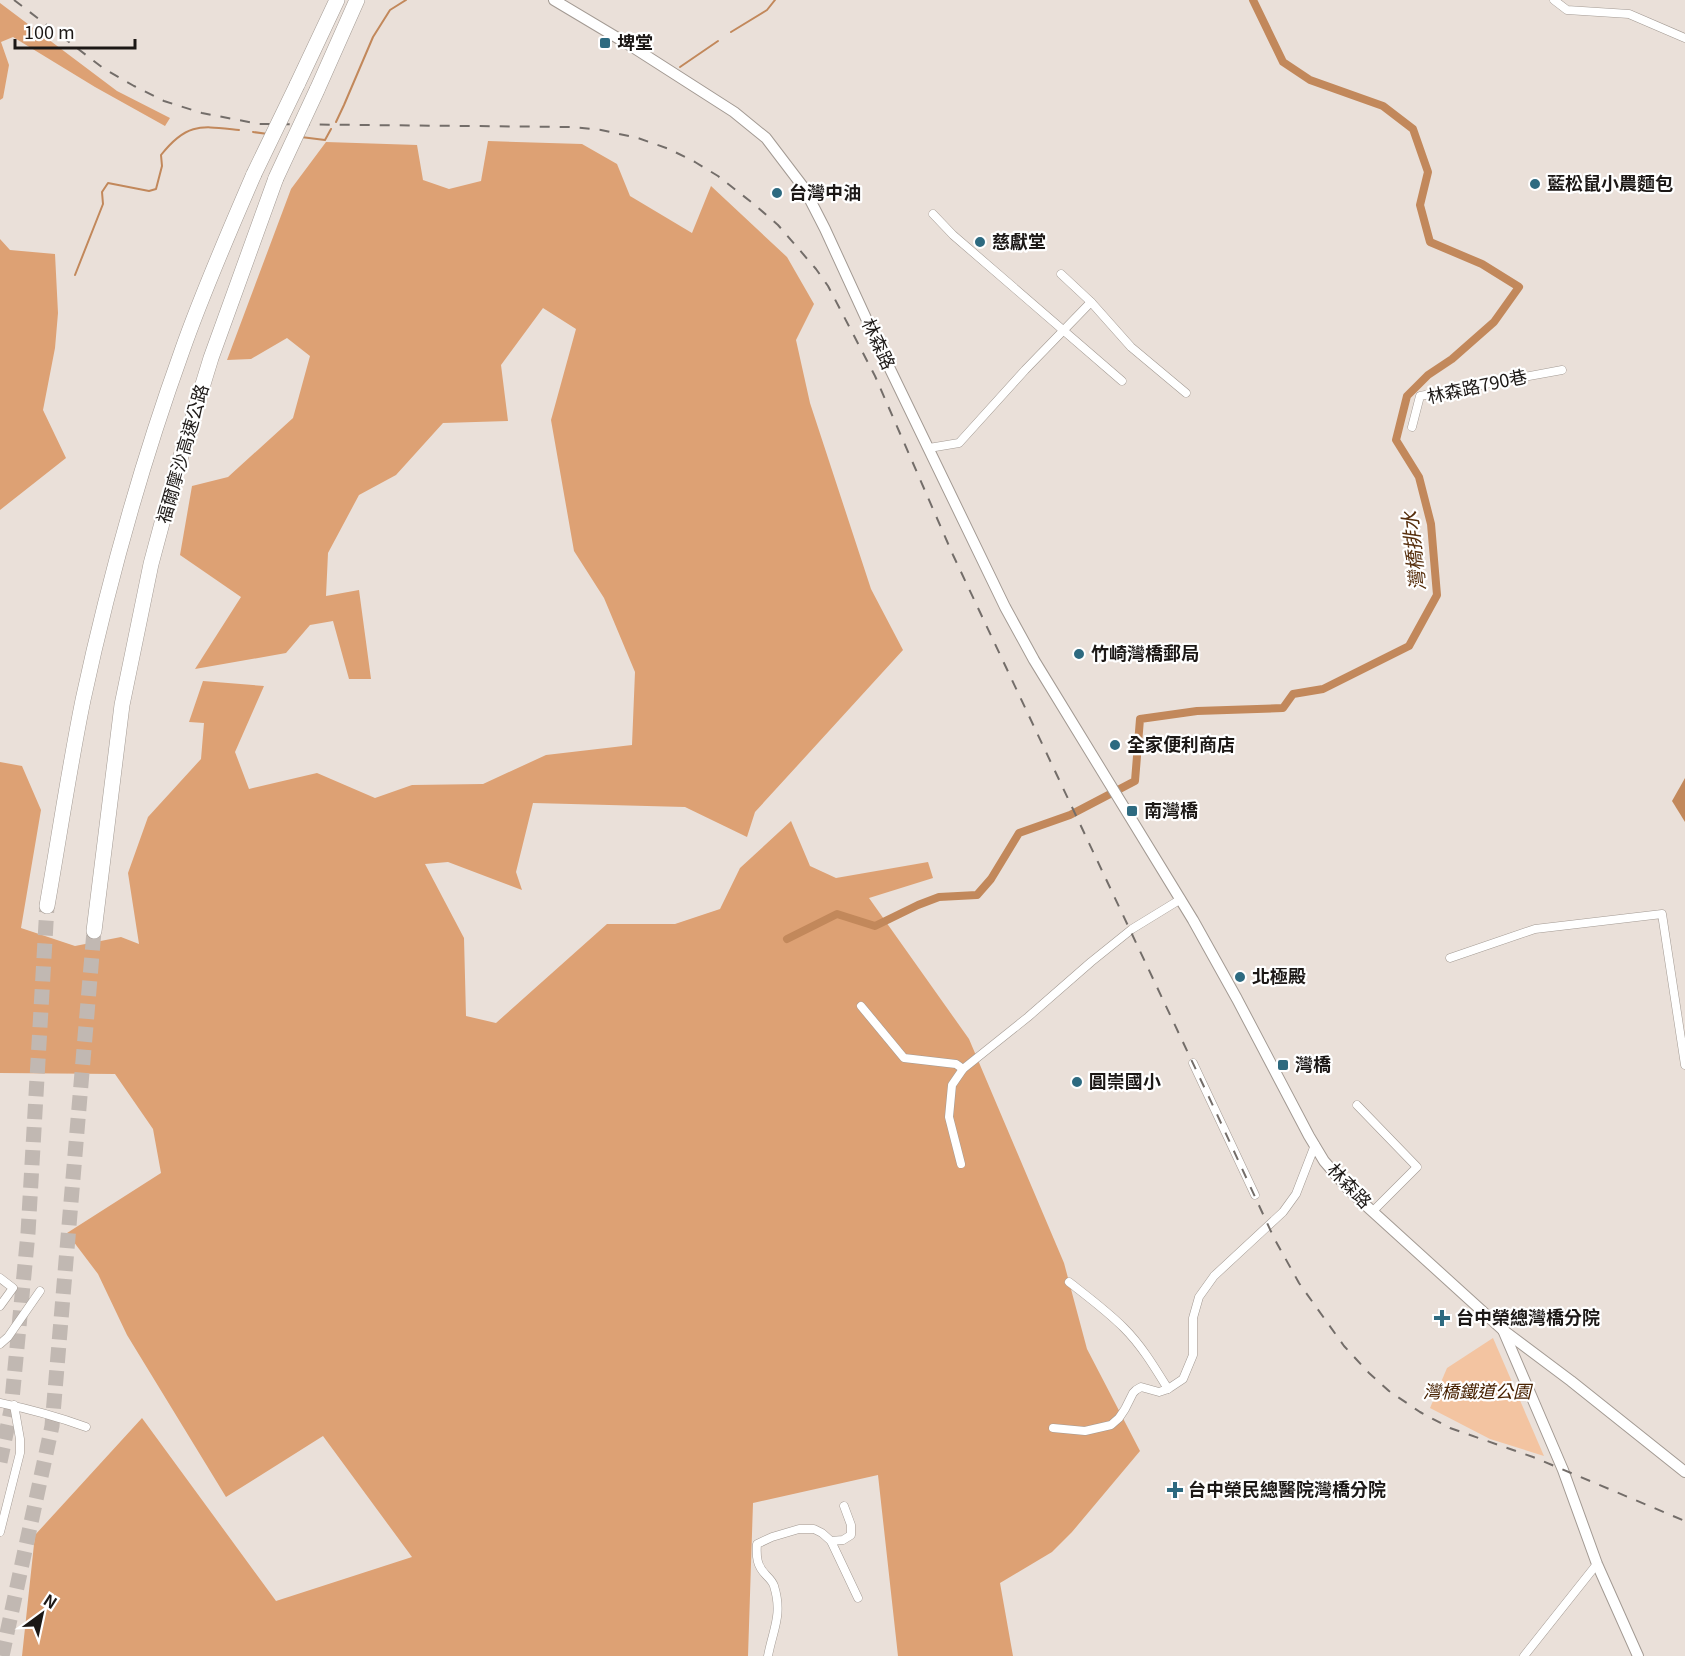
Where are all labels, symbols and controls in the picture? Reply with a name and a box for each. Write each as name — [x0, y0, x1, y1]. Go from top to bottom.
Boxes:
scale bar — [15, 12, 135, 50]
text: 100 m — [24, 18, 75, 44]
place label: 埤堂 — [617, 28, 653, 54]
marker: 埤堂 — [598, 36, 612, 50]
place label: 藍松鼠小農麵包 — [1547, 169, 1673, 195]
marker: 藍松鼠小農麵包 — [1528, 177, 1542, 191]
place label: 台灣中油 — [789, 178, 861, 204]
marker: 台灣中油 — [770, 186, 784, 200]
place label: 慈獻堂 — [992, 227, 1046, 253]
marker: 慈獻堂 — [973, 235, 987, 249]
street label: 林森路 — [857, 313, 903, 373]
street label: 林森路790巷 — [1424, 362, 1529, 408]
street label: 福爾摩沙高速公路 — [149, 381, 213, 526]
water label: 灣橋排水 — [1394, 509, 1431, 592]
place label: 竹崎灣橋郵局 — [1091, 639, 1199, 665]
marker: 竹崎灣橋郵局 — [1072, 647, 1086, 661]
place label: 全家便利商店 — [1127, 730, 1235, 756]
marker: 全家便利商店 — [1108, 738, 1122, 752]
place label: 南灣橋 — [1144, 796, 1198, 822]
marker: 南灣橋 — [1125, 804, 1139, 818]
place label: 北極殿 — [1252, 962, 1306, 988]
marker: 北極殿 — [1233, 970, 1247, 984]
place label: 灣橋 — [1295, 1050, 1331, 1076]
marker: 灣橋 — [1276, 1058, 1290, 1072]
place label: 圓崇國小 — [1089, 1067, 1161, 1093]
marker: 圓崇國小 — [1070, 1075, 1084, 1089]
street label: 林森路 — [1322, 1156, 1379, 1213]
place label: 台中榮總灣橋分院 — [1456, 1303, 1600, 1329]
marker: 台中榮總灣橋分院 — [1433, 1309, 1451, 1327]
park label: 灣橋鐵道公園 — [1423, 1377, 1534, 1403]
place label: 台中榮民總醫院灣橋分院 — [1188, 1475, 1386, 1501]
marker: 台中榮民總醫院灣橋分院 — [1166, 1481, 1184, 1499]
north arrow — [12, 1584, 72, 1644]
text: N — [39, 1587, 62, 1614]

